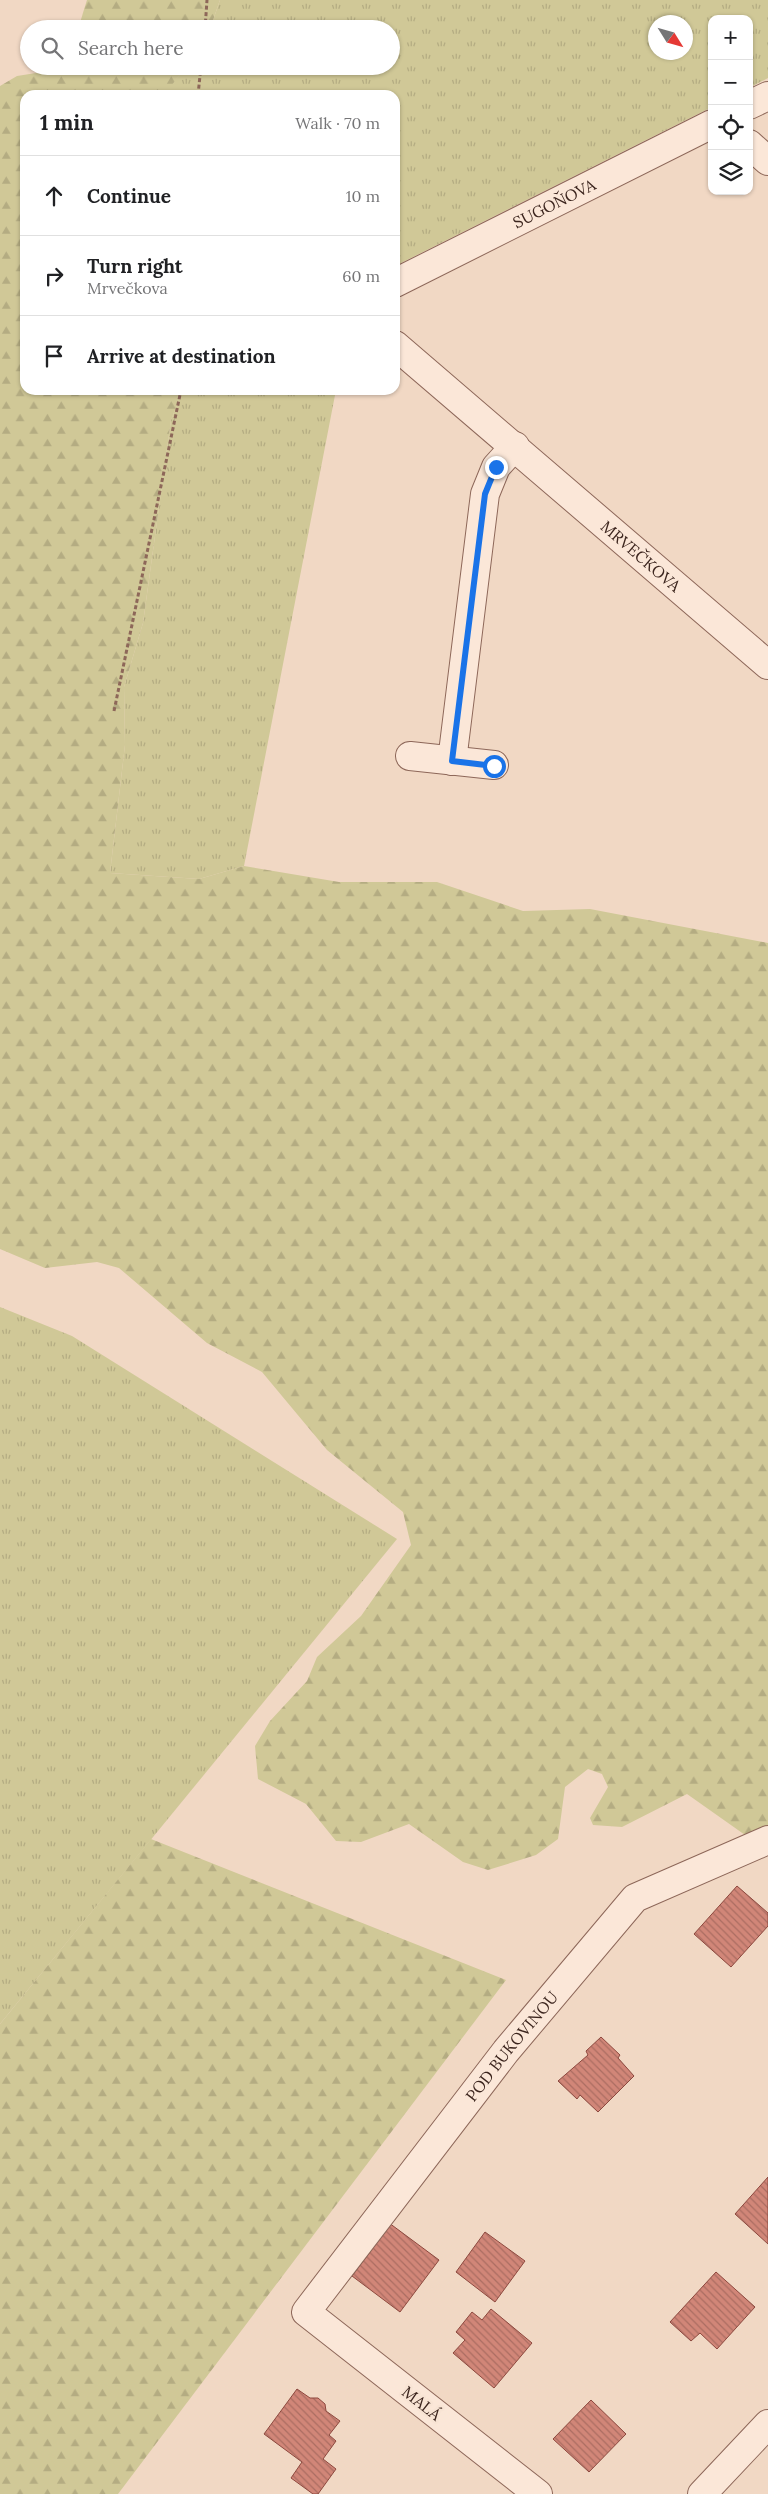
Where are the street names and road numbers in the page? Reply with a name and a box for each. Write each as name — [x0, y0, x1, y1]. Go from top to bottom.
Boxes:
street label: SUGOŇOVA — [509, 174, 600, 232]
street label: MRVEČKOVA — [597, 516, 686, 596]
street label: POD BUKOVINOU — [461, 1987, 562, 2105]
street label: MALÁ — [398, 2381, 446, 2425]

